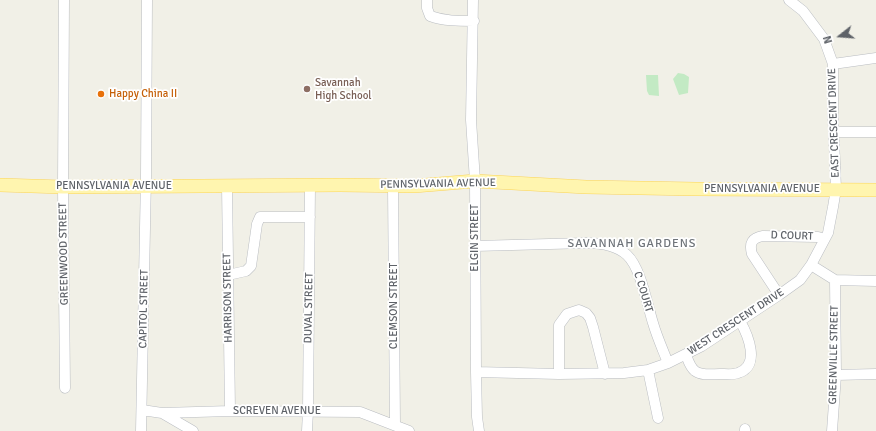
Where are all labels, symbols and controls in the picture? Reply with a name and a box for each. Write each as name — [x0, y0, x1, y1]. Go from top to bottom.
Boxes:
north arrow — [820, 16, 860, 56]
text: N — [821, 34, 835, 45]
street label: EAST CRESCENT DRIVE — [825, 68, 843, 178]
place label: Savannah High School — [315, 76, 372, 102]
marker: Savannah High School — [302, 84, 312, 94]
place label: Happy China II — [109, 87, 177, 101]
marker: Happy China II — [96, 89, 106, 99]
street label: PENNSYLVANIA AVENUE — [380, 176, 496, 192]
street label: PENNSYLVANIA AVENUE — [56, 179, 172, 193]
street label: PENNSYLVANIA AVENUE — [704, 182, 820, 196]
street label: GREENWOOD STREET — [57, 203, 71, 305]
street label: ELGIN STREET — [468, 204, 482, 272]
street label: D COURT — [770, 229, 814, 243]
district label: SAVANNAH GARDENS — [567, 237, 697, 251]
street label: HARRISON STREET — [221, 253, 235, 343]
street label: CLEMSON STREET — [387, 263, 401, 349]
street label: CAPITOL STREET — [137, 269, 151, 349]
street label: C COURT — [631, 270, 655, 314]
street label: DUVAL STREET — [302, 273, 316, 343]
street label: WEST CRESCENT DRIVE — [685, 286, 787, 358]
street label: GREENVILLE STREET — [827, 306, 841, 404]
street label: SCREVEN AVENUE — [233, 404, 321, 418]

